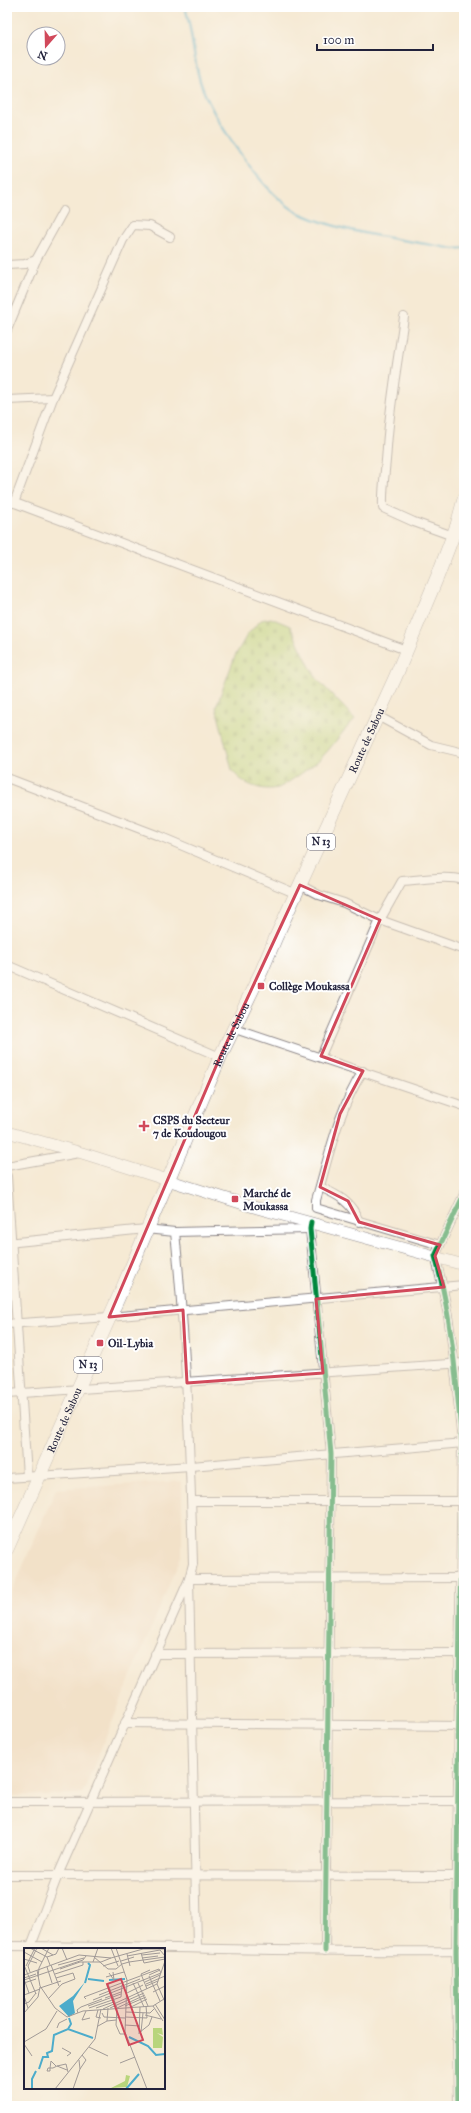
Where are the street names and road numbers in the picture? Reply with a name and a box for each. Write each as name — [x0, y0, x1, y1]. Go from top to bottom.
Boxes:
street label: Route de Sabou — [346, 706, 387, 775]
road number: N 13 — [307, 834, 335, 850]
street label: Route de Sabou — [210, 1000, 252, 1069]
road number: N 13 — [74, 1357, 102, 1373]
street label: Route de Sabou — [44, 1385, 84, 1455]

